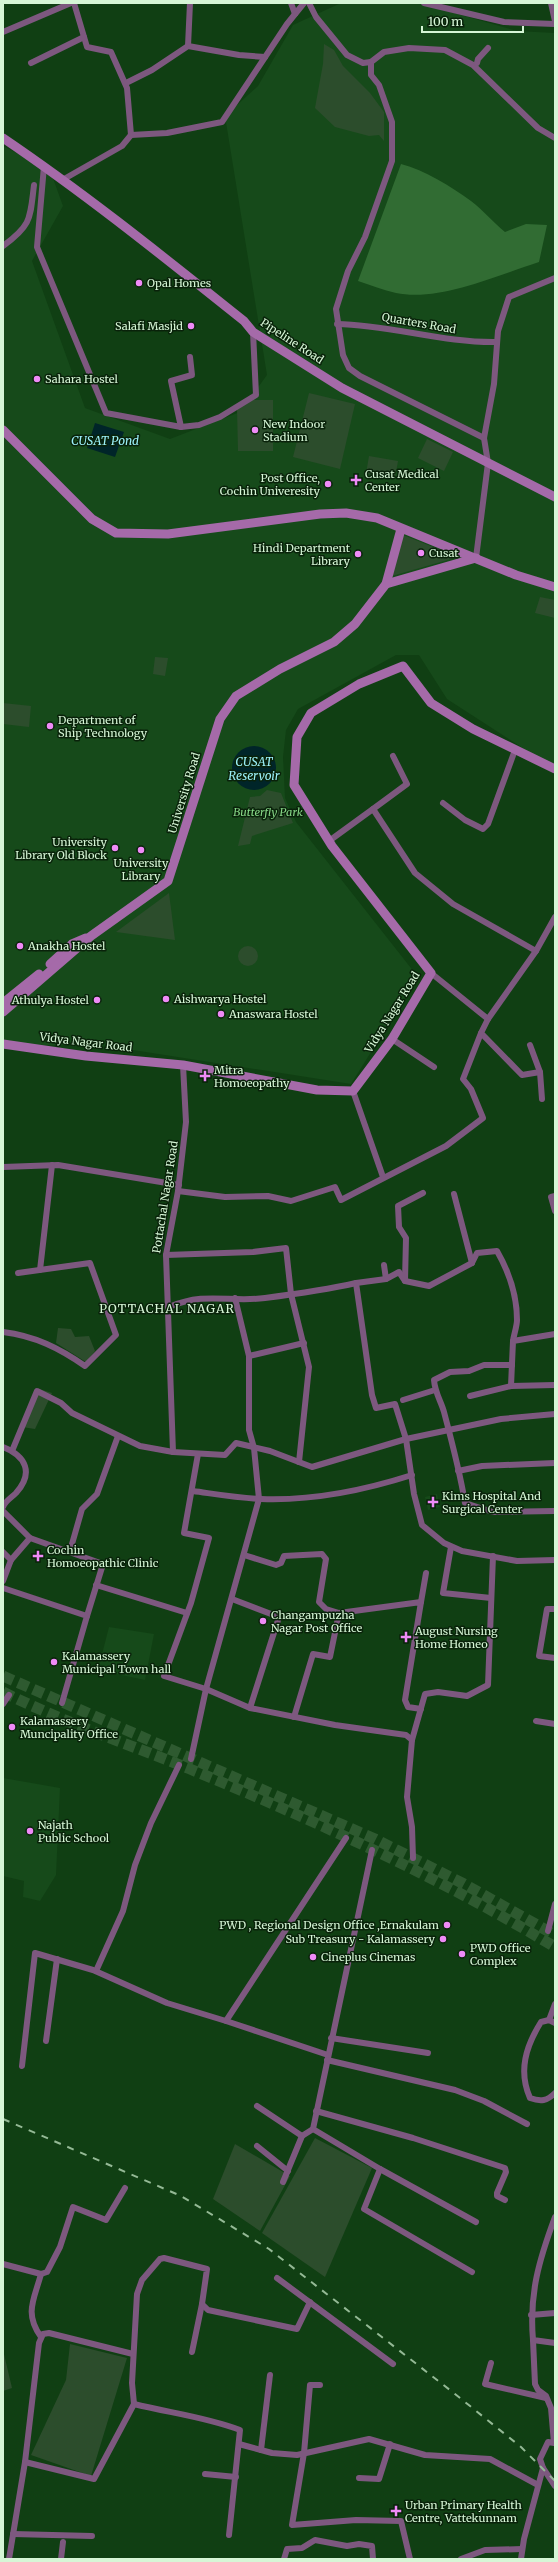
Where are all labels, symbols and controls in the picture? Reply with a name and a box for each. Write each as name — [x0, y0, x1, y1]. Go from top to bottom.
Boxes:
scale bar — [422, 8, 523, 34]
text: 100 m — [428, 14, 463, 29]
place label: Opal Homes — [147, 276, 211, 290]
marker: Opal Homes — [134, 278, 144, 288]
street label: Quarters Road — [381, 310, 458, 336]
street label: Pipeline Road — [258, 315, 327, 367]
place label: Salafi Masjid — [115, 319, 183, 333]
marker: Salafi Masjid — [186, 321, 196, 331]
place label: Sahara Hostel — [45, 372, 118, 386]
marker: Sahara Hostel — [32, 374, 42, 384]
place label: New Indoor Stadium — [263, 417, 325, 444]
marker: New Indoor Stadium — [250, 425, 260, 435]
water label: CUSAT Pond — [71, 433, 139, 448]
place label: Cusat Medical Center — [365, 467, 440, 494]
place label: Post Office, Cochin Univeresity — [220, 471, 321, 498]
marker: Cusat Medical Center — [350, 474, 362, 486]
marker: Post Office, Cochin Univeresity — [323, 479, 333, 489]
place label: Hindi Department Library — [253, 541, 351, 568]
place label: Cusat — [429, 546, 459, 560]
marker: Cusat — [416, 548, 426, 558]
marker: Hindi Department Library — [353, 549, 363, 559]
place label: Department of Ship Technology — [58, 713, 148, 740]
marker: Department of Ship Technology — [45, 721, 55, 731]
street label: University Road — [165, 750, 203, 835]
water label: CUSAT Reservoir — [228, 754, 281, 783]
park label: Butterfly Park — [233, 805, 303, 819]
place label: University Library Old Block — [15, 835, 108, 862]
marker: University Library Old Block — [110, 843, 120, 853]
marker: University Library — [136, 845, 146, 855]
place label: University Library — [114, 856, 169, 883]
place label: Anakha Hostel — [27, 939, 106, 953]
marker: Anakha Hostel — [15, 941, 25, 951]
street label: Vidya Nagar Road — [361, 968, 423, 1056]
place label: Aishwarya Hostel — [173, 992, 267, 1006]
place label: Athulya Hostel — [11, 993, 90, 1007]
marker: Aishwarya Hostel — [161, 994, 171, 1004]
marker: Athulya Hostel — [92, 995, 102, 1005]
place label: Anaswara Hostel — [228, 1007, 318, 1021]
marker: Anaswara Hostel — [216, 1009, 226, 1019]
street label: Vidya Nagar Road — [38, 1029, 133, 1055]
place label: Mitra Homoeopathy — [214, 1063, 290, 1090]
marker: Mitra Homoeopathy — [199, 1070, 211, 1082]
street label: Pottachal Nagar Road — [149, 1139, 181, 1254]
district label: POTTACHAL NAGAR — [99, 1301, 235, 1316]
place label: Kims Hospital And Surgical Center — [442, 1489, 541, 1516]
marker: Kims Hospital And Surgical Center — [427, 1496, 439, 1508]
place label: Cochin Homoeopathic Clinic — [47, 1543, 159, 1570]
marker: Cochin Homoeopathic Clinic — [32, 1550, 44, 1562]
place label: Changampuzha Nagar Post Office — [271, 1608, 362, 1635]
marker: Changampuzha Nagar Post Office — [258, 1616, 268, 1626]
place label: August Nursing Home Homeo — [414, 1624, 498, 1651]
marker: August Nursing Home Homeo — [400, 1631, 412, 1643]
place label: Kalamassery Municipal Town hall — [62, 1649, 172, 1676]
marker: Kalamassery Municipal Town hall — [49, 1657, 59, 1667]
place label: Kalamassery Muncipality Office — [20, 1714, 118, 1741]
marker: Kalamassery Muncipality Office — [7, 1722, 17, 1732]
place label: Najath Public School — [38, 1818, 110, 1845]
marker: Najath Public School — [25, 1826, 35, 1836]
place label: PWD , Regional Design Office ,Ernakulam — [219, 1918, 439, 1932]
marker: PWD , Regional Design Office ,Ernakulam — [442, 1920, 452, 1930]
place label: Sub Treasury - Kalamassery — [285, 1932, 436, 1946]
marker: Sub Treasury - Kalamassery — [438, 1934, 448, 1944]
place label: PWD Office Complex — [470, 1941, 531, 1968]
marker: PWD Office Complex — [457, 1949, 467, 1959]
place label: Cineplus Cinemas — [321, 1950, 415, 1964]
marker: Cineplus Cinemas — [308, 1952, 318, 1962]
place label: Urban Primary Health Centre, Vattekunnam — [405, 2498, 523, 2525]
marker: Urban Primary Health Centre, Vattekunnam — [390, 2505, 402, 2517]

